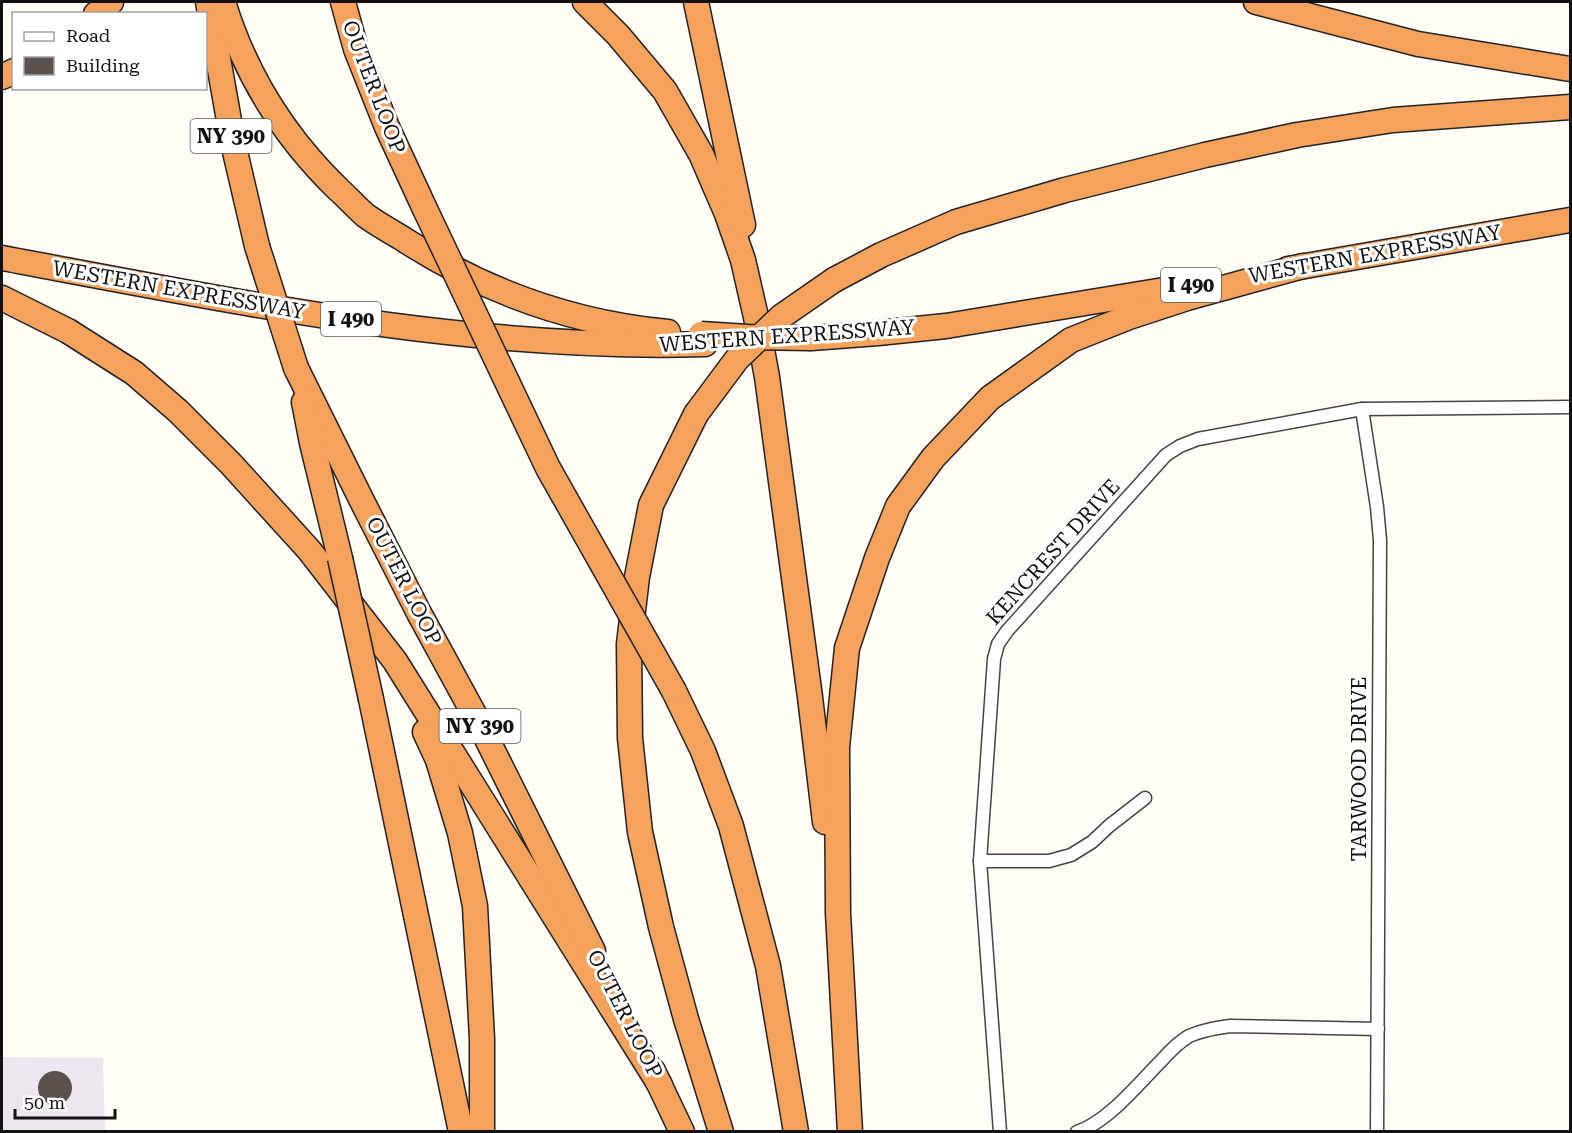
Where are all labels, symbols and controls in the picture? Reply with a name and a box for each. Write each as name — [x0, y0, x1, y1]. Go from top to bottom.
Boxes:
legend — [12, 12, 207, 90]
street label: OUTER LOOP — [338, 17, 410, 157]
text: Road — [66, 25, 111, 46]
text: Building — [66, 55, 140, 76]
road number: NY 390 — [190, 119, 272, 153]
street label: WESTERN EXPRESSWAY — [1247, 220, 1504, 288]
street label: WESTERN EXPRESSWAY — [51, 256, 308, 324]
road number: I 490 — [1161, 268, 1221, 302]
road number: I 490 — [321, 302, 381, 336]
street label: WESTERN EXPRESSWAY — [658, 315, 916, 357]
street label: KENCREST DRIVE — [981, 474, 1125, 630]
street label: OUTER LOOP — [361, 513, 447, 649]
street label: TARWOOD DRIVE — [1347, 676, 1371, 862]
road number: NY 390 — [440, 709, 520, 743]
street label: OUTER LOOP — [582, 946, 668, 1082]
scale bar — [15, 1082, 116, 1120]
text: 50 m — [24, 1092, 65, 1113]

